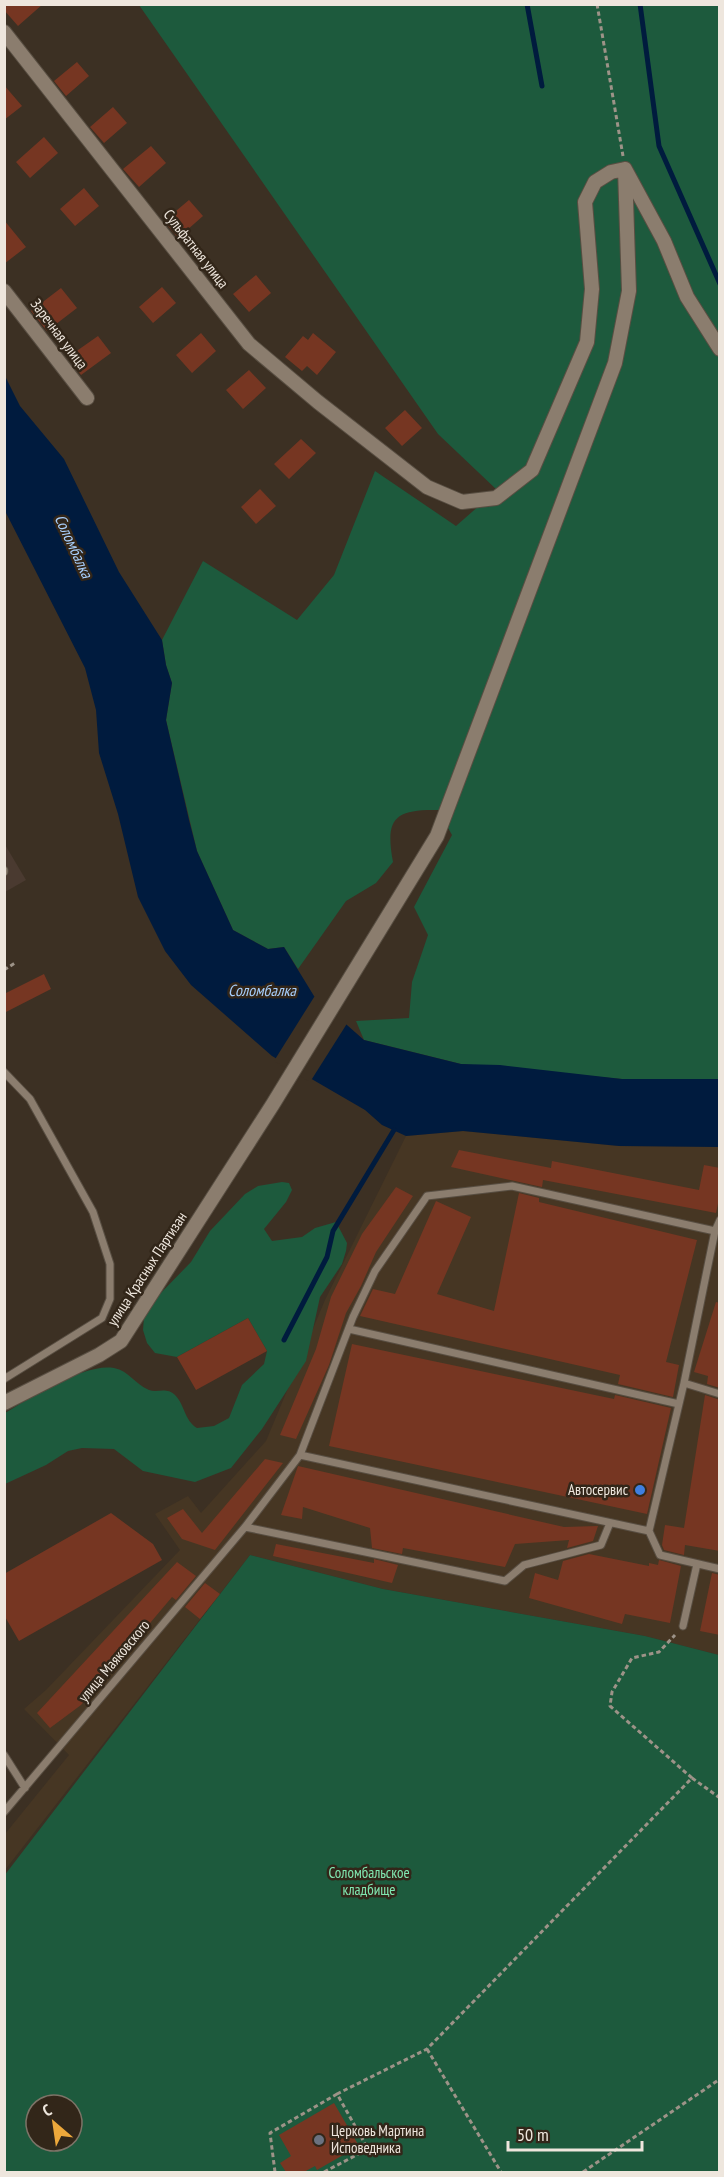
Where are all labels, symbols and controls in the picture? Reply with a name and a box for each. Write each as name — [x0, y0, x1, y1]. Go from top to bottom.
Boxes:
street label: Сульфатная улица — [160, 205, 233, 292]
street label: Заречная улица — [27, 295, 92, 373]
water label: Соломбалка — [51, 511, 98, 582]
water label: Соломбалка — [228, 980, 298, 1000]
street label: улица Красных Партизан — [103, 1208, 191, 1329]
place label: Автосервис — [568, 1480, 629, 1499]
marker: Автосервис — [633, 1483, 647, 1497]
street label: улица Маяковского — [74, 1616, 154, 1706]
park label: Соломбальское кладбище — [328, 1863, 410, 1899]
north arrow — [24, 2093, 84, 2153]
text: С — [39, 2099, 55, 2120]
scale bar — [508, 2114, 642, 2152]
place label: Церковь Мартина Исповедника — [331, 2121, 424, 2157]
text: 50 m — [517, 2123, 549, 2146]
marker: Церковь Мартина Исповедника — [312, 2133, 326, 2147]

